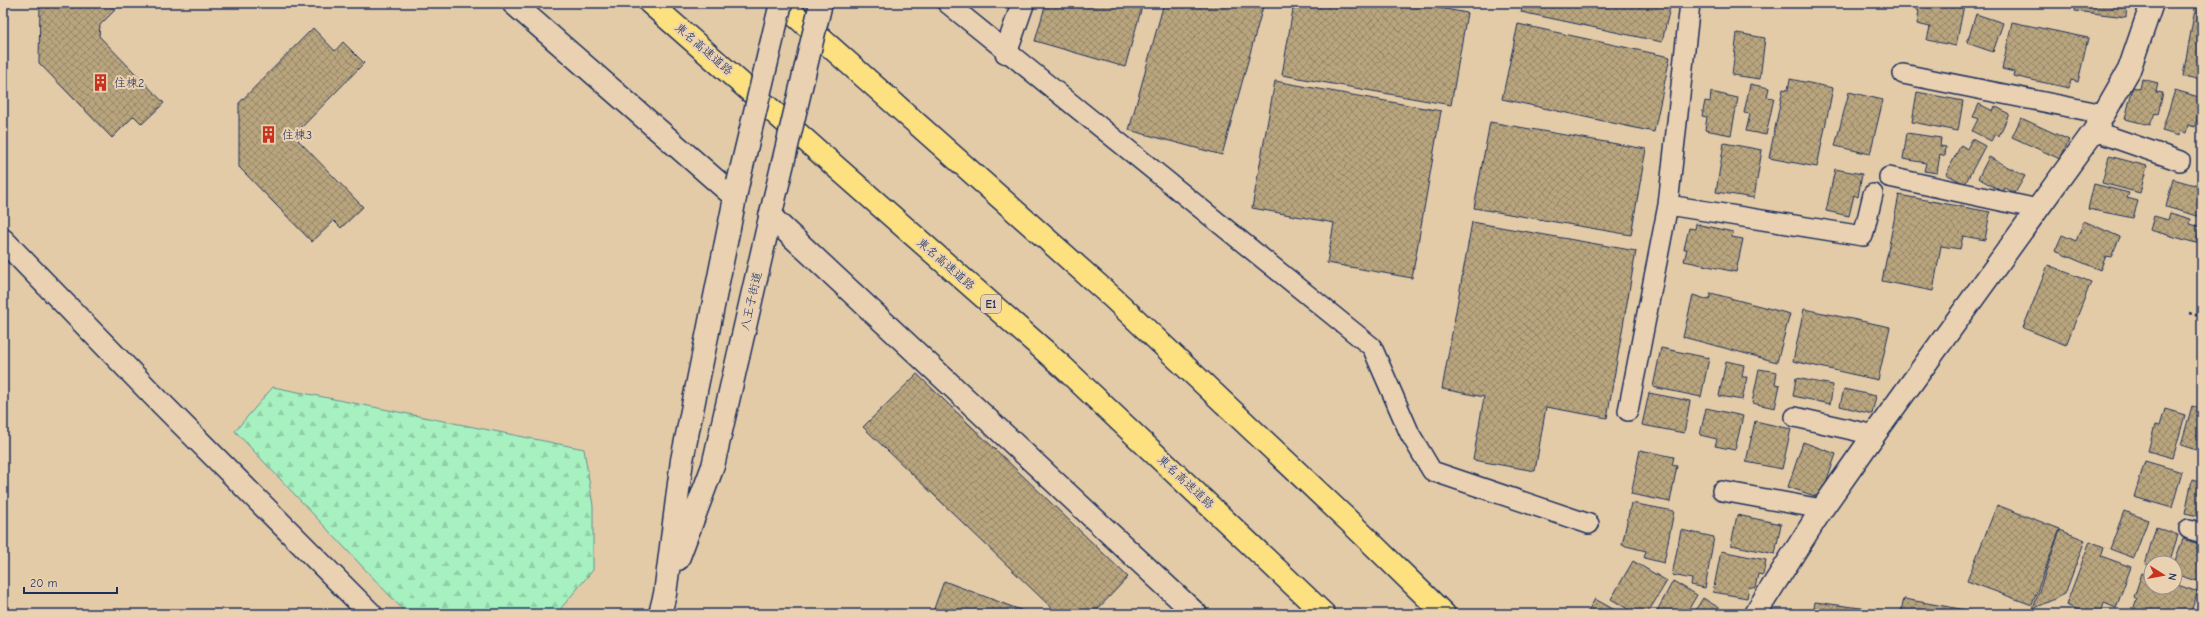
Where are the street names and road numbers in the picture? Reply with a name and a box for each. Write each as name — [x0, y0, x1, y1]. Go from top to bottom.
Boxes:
street label: 東名高速道路 — [672, 20, 736, 78]
street label: 東名高速道路 — [914, 235, 978, 293]
street label: 八王子街道 — [737, 270, 765, 332]
road number: E1 — [981, 295, 1001, 313]
street label: 東名高速道路 — [1155, 452, 1217, 512]

